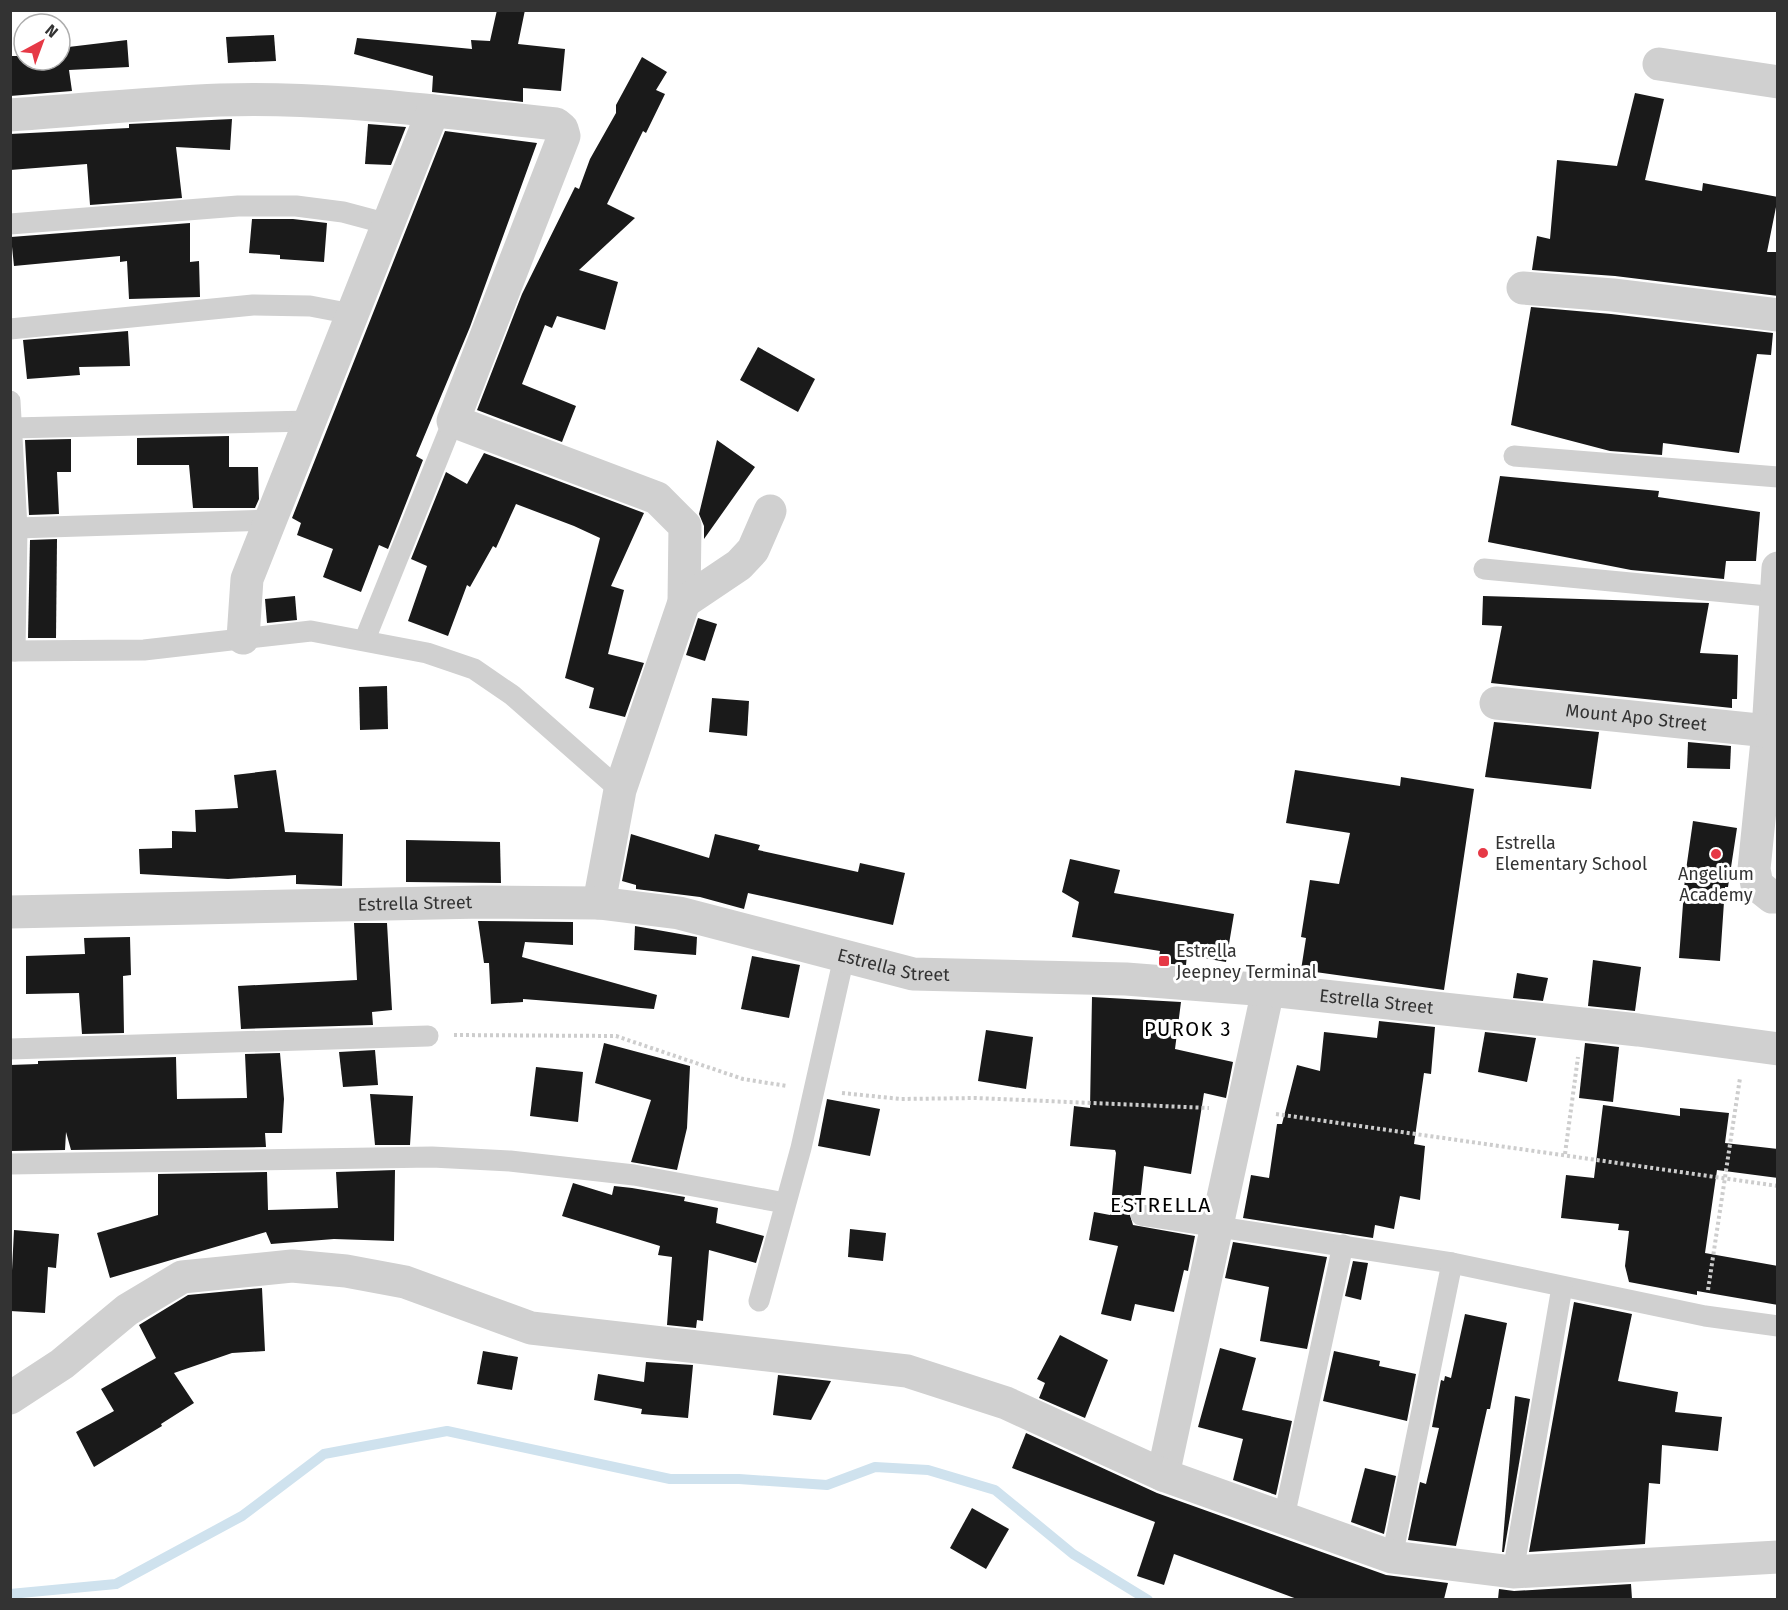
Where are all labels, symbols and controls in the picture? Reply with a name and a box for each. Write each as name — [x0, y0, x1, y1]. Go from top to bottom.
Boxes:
north arrow — [12, 12, 72, 72]
text: N — [41, 20, 62, 42]
street label: Mount Apo Street — [1564, 699, 1709, 736]
place label: Estrella Elementary School — [1495, 832, 1647, 875]
marker: Estrella Elementary School — [1476, 846, 1490, 860]
marker: Angelium Academy — [1709, 847, 1723, 861]
place label: Angelium Academy — [1678, 863, 1754, 906]
street label: Estrella Street — [357, 891, 473, 916]
place label: Estrella Jeepney Terminal — [1176, 940, 1317, 983]
street label: Estrella Street — [835, 944, 950, 986]
marker: Estrella Jeepney Terminal — [1157, 954, 1171, 968]
street label: Estrella Street — [1318, 985, 1435, 1019]
district label: PUROK 3 — [1144, 1017, 1232, 1041]
district label: ESTRELLA — [1110, 1192, 1212, 1218]

